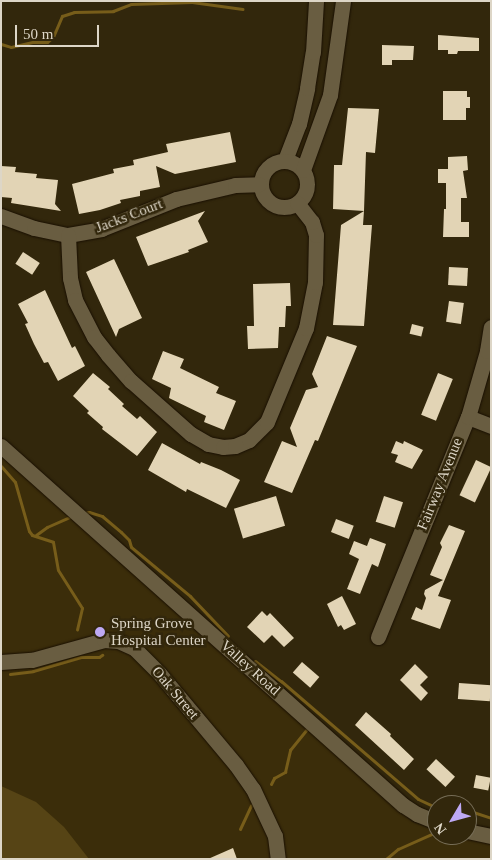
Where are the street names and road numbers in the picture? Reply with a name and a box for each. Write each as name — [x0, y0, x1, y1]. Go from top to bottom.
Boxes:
street label: Jacks Court — [93, 195, 165, 237]
street label: Fairway Avenue — [413, 435, 467, 533]
street label: Valley Road — [217, 637, 283, 699]
street label: Oak Street — [148, 663, 202, 723]

